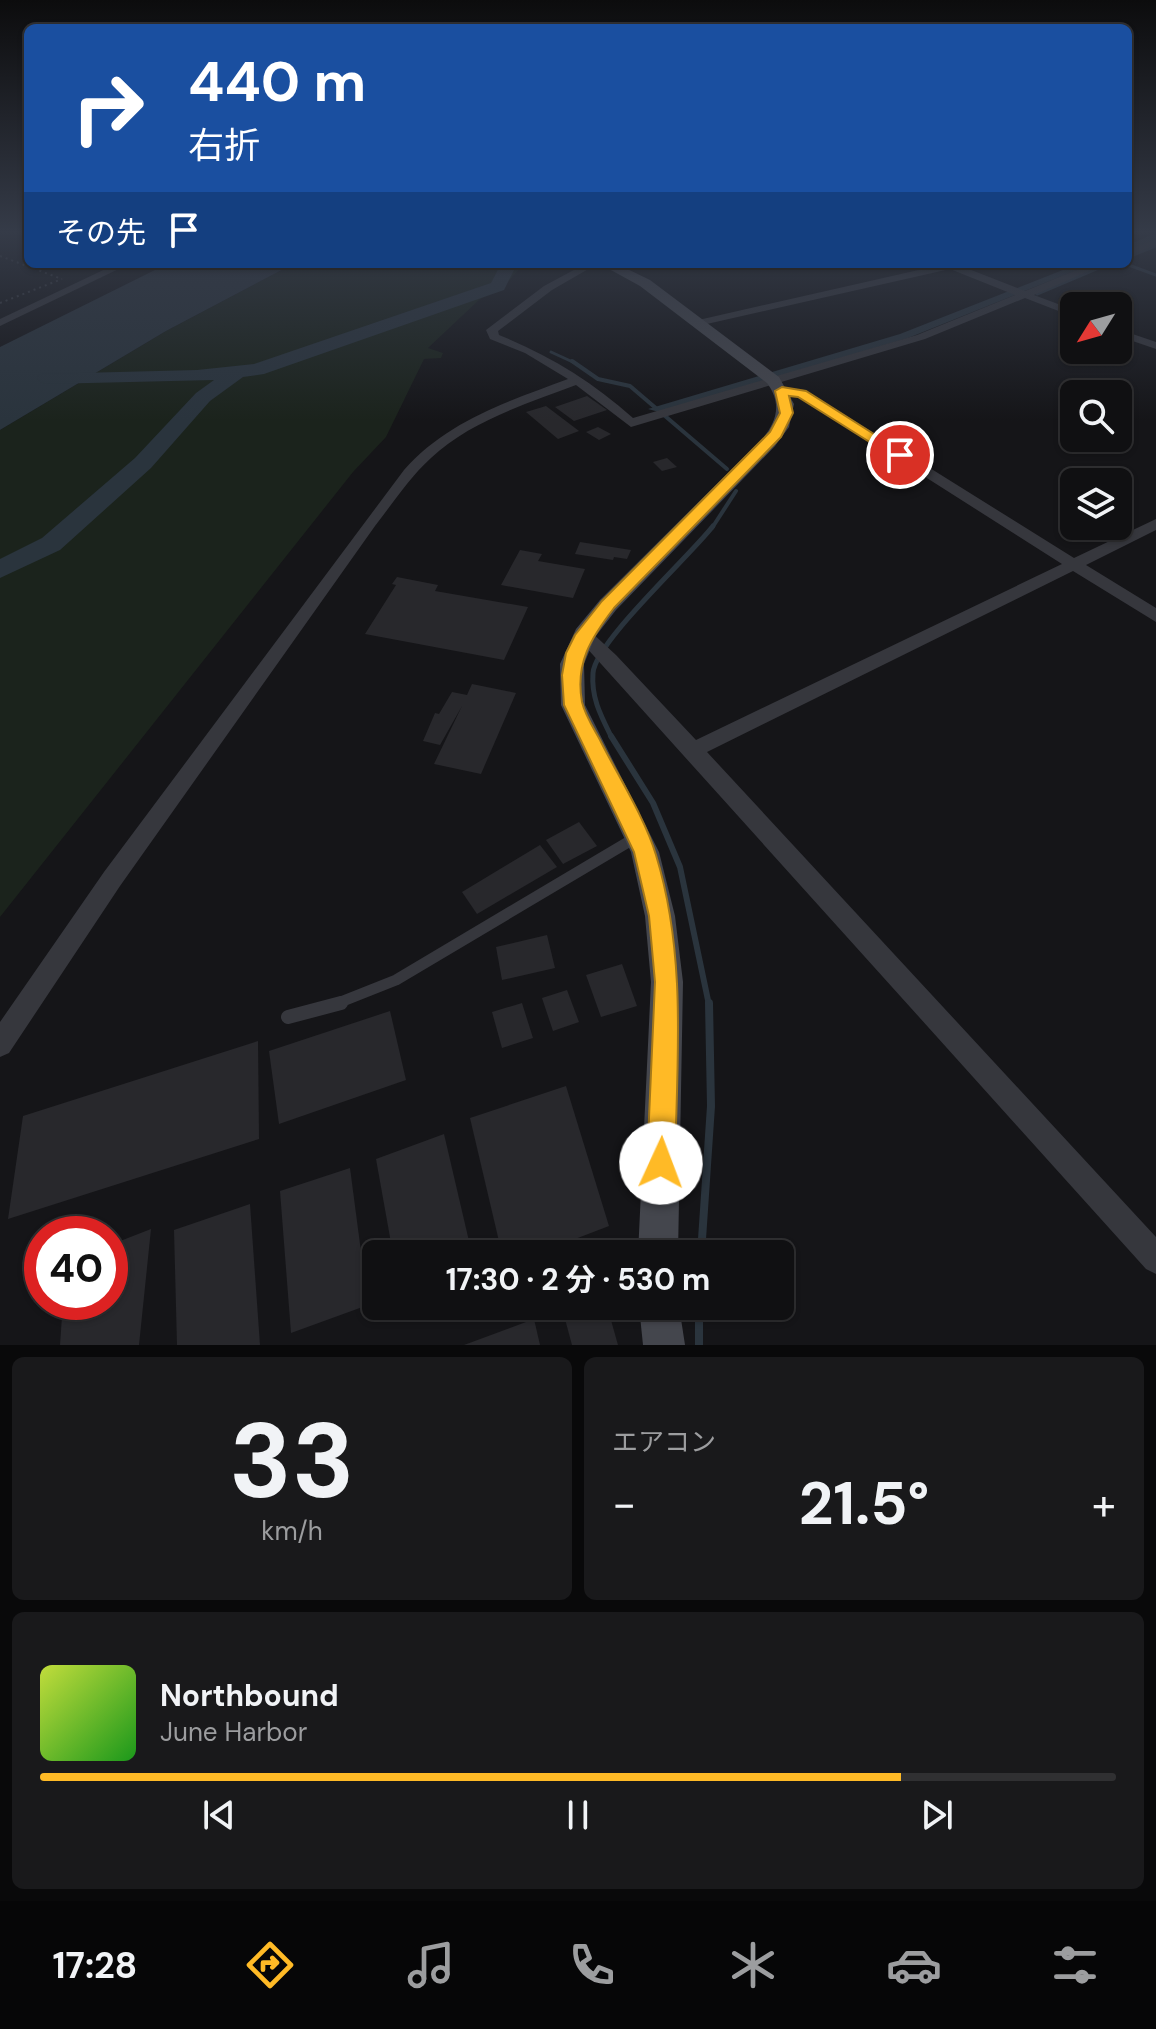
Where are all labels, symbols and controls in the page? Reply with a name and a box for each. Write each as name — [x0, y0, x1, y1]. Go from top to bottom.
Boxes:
text: 440 m — [188, 45, 366, 118]
icon: right — [56, 56, 160, 160]
text: 右折 — [188, 122, 260, 169]
icon: arrive — [162, 208, 206, 252]
text: その先 — [56, 213, 146, 252]
north arrow — [1060, 292, 1132, 364]
map controls — [1060, 292, 1132, 540]
button: search — [1060, 380, 1132, 452]
pin — [866, 421, 934, 489]
icon: arrive — [878, 433, 922, 477]
button: layers — [1060, 468, 1132, 540]
position arrow — [619, 1121, 703, 1205]
speed limit sign: 40 — [24, 1216, 128, 1320]
text: 17:30 · 2 分 · 530 m — [446, 1260, 710, 1299]
text: 33 — [229, 1394, 355, 1529]
text: エアコン — [612, 1425, 716, 1459]
text: 21.5° — [799, 1464, 929, 1543]
text: − — [612, 1475, 636, 1533]
text: + — [1092, 1475, 1116, 1533]
text: km/h — [261, 1514, 323, 1548]
text: Northbound — [160, 1676, 339, 1715]
text: June Harbor — [160, 1715, 307, 1749]
icon: previous — [197, 1793, 241, 1837]
icon: pause — [556, 1793, 600, 1837]
icon: next — [915, 1793, 959, 1837]
icon: directions — [242, 1937, 298, 1993]
icon: music — [403, 1937, 459, 1993]
icon: phone — [564, 1937, 620, 1993]
icon: climate — [725, 1937, 781, 1993]
icon: car — [886, 1937, 942, 1993]
icon: filters — [1047, 1937, 1103, 1993]
text: 17:28 — [53, 1942, 137, 1989]

